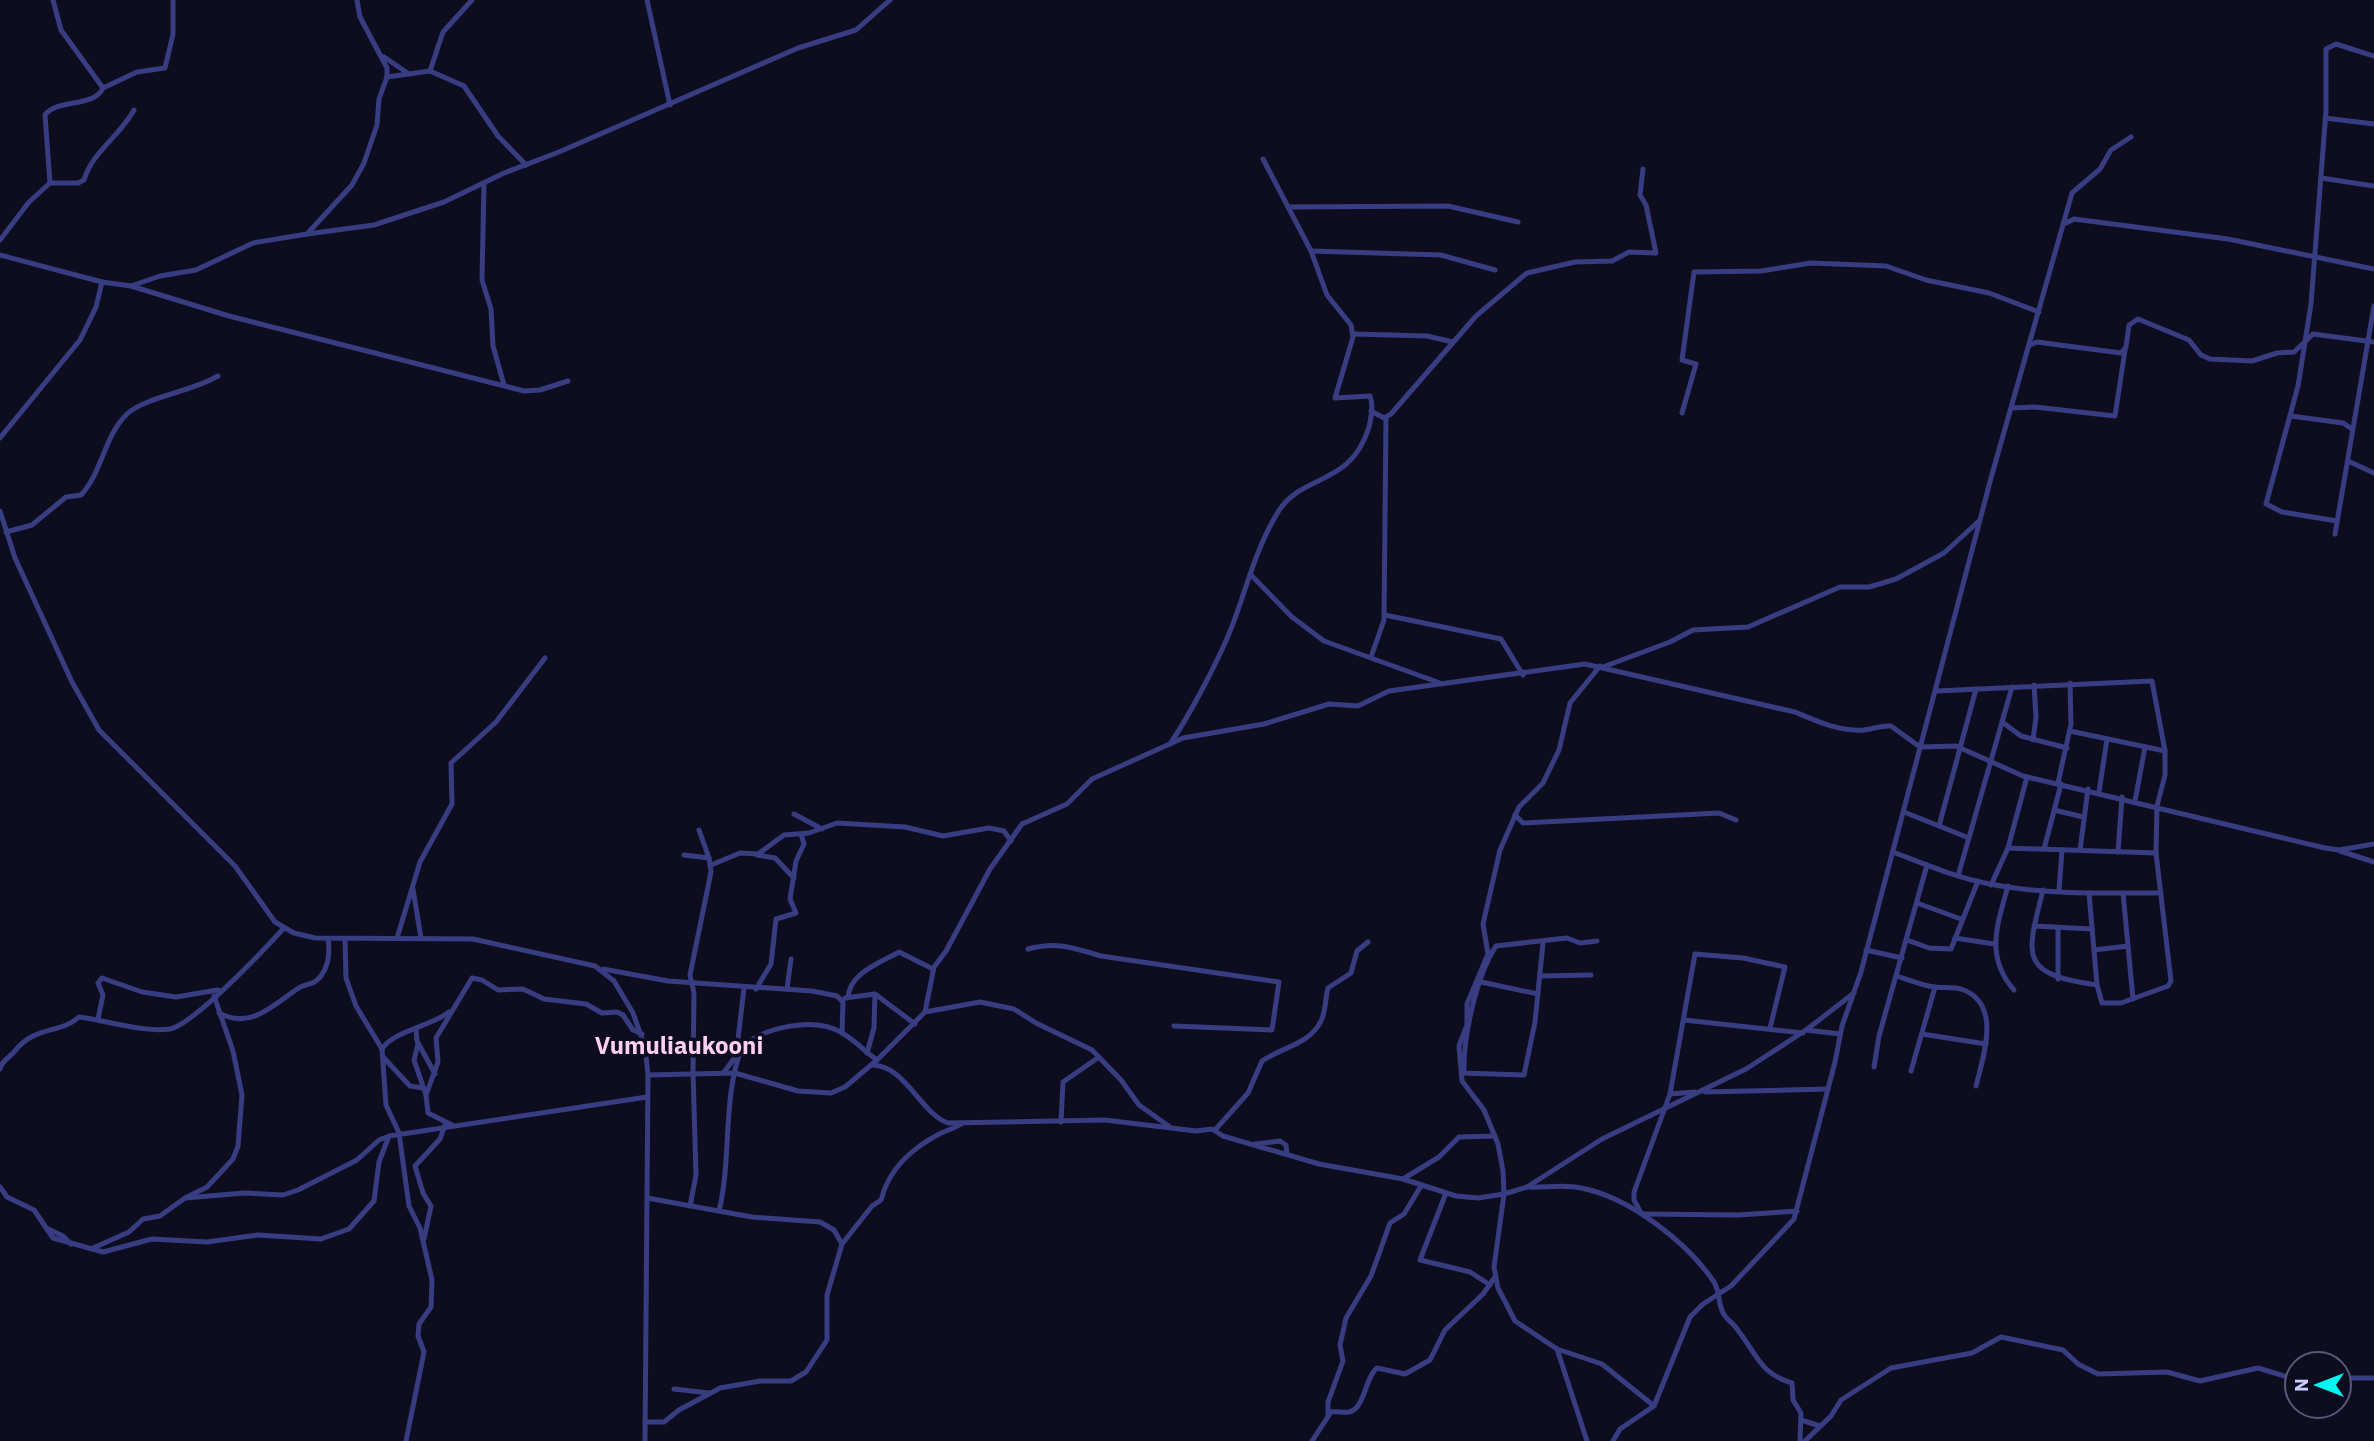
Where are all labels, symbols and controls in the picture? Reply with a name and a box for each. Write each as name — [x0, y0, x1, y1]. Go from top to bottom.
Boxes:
district label: Vumuliaukooni — [595, 1029, 763, 1061]
north arrow — [2283, 1350, 2353, 1420]
text: N — [2289, 1378, 2313, 1392]

